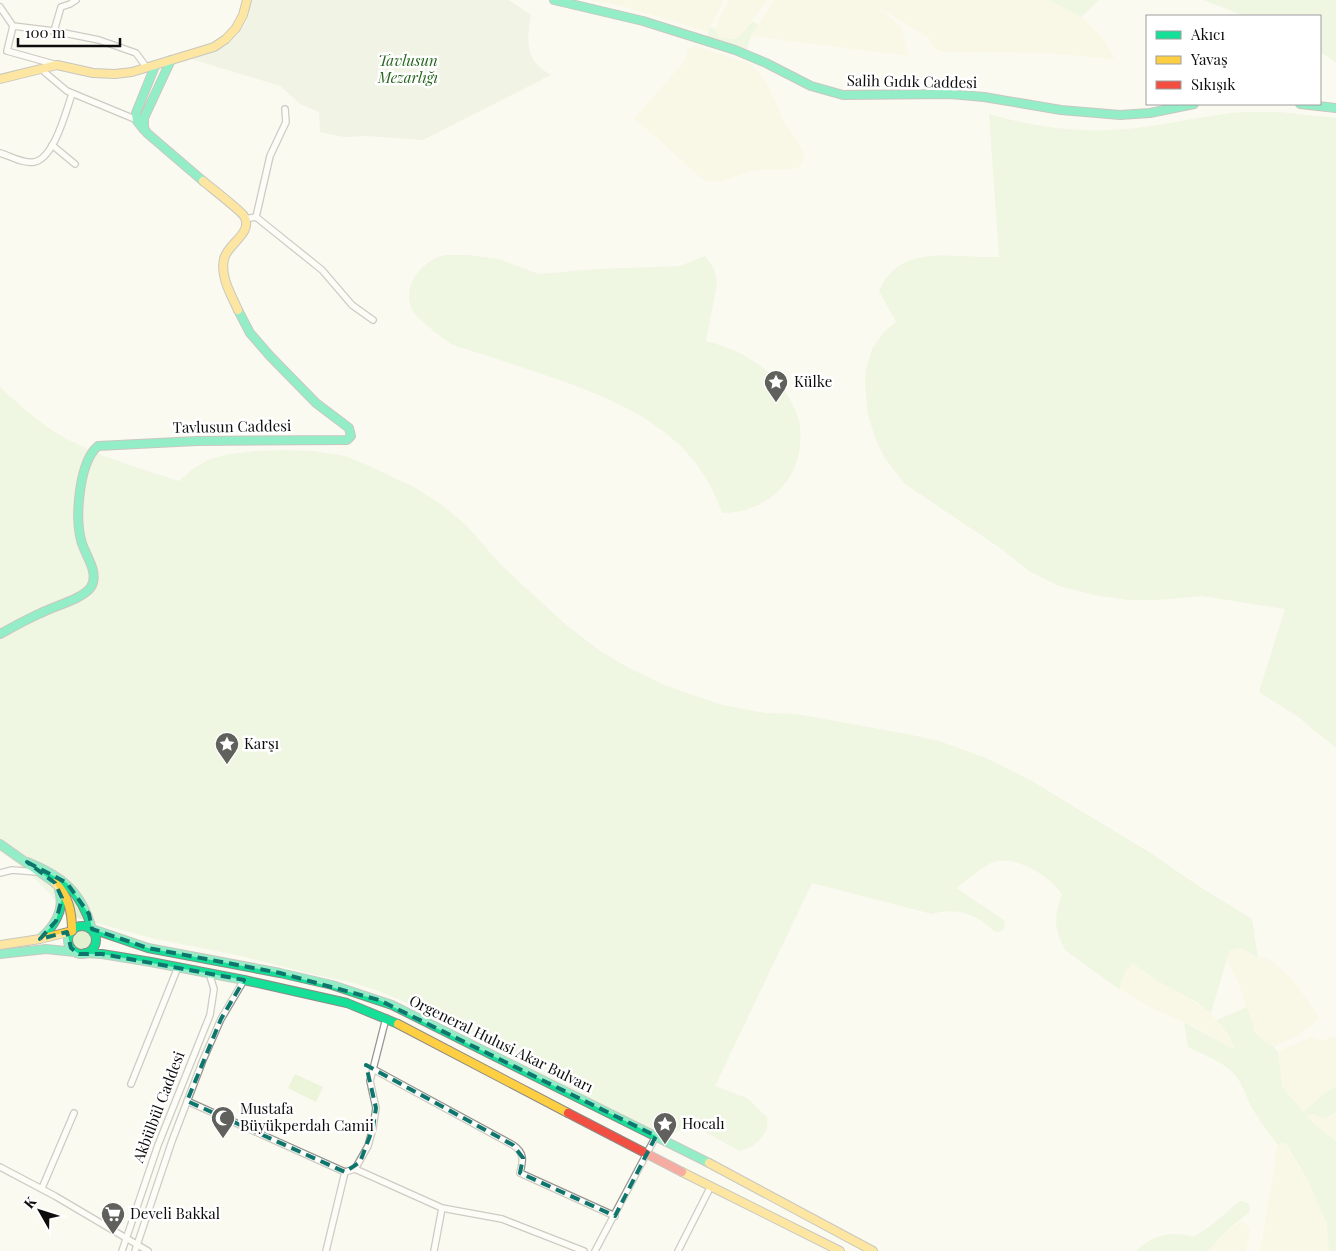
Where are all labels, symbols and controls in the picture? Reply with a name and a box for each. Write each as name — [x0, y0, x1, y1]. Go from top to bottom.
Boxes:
scale bar — [18, 15, 120, 47]
legend — [1146, 15, 1321, 105]
text: 100 m — [25, 22, 66, 42]
text: Akıcı — [1190, 24, 1225, 44]
text: Yavaş — [1190, 49, 1228, 69]
park label: Tavlusun Mezarlığı — [377, 50, 438, 87]
street label: Salih Gıdık Caddesi — [847, 70, 978, 92]
text: Sıkışık — [1191, 74, 1236, 94]
place icon: Külke — [763, 369, 789, 403]
place label: Külke — [794, 371, 832, 391]
street label: Tavlusun Caddesi — [173, 415, 292, 437]
place icon: Karşı — [214, 731, 240, 765]
place label: Karşı — [244, 733, 280, 753]
street label: Orgeneral Hulusi Akar Bulvarı — [406, 990, 597, 1097]
street label: Akbülbül Caddesi — [127, 1048, 189, 1166]
place label: Mustafa Büyükperdah Camii — [240, 1098, 375, 1135]
mosque icon: Mustafa Büyükperdah Camii — [210, 1105, 236, 1139]
place icon: Hocalı — [652, 1111, 678, 1145]
place label: Hocalı — [682, 1113, 725, 1133]
north arrow — [15, 1186, 65, 1236]
text: K — [19, 1192, 41, 1212]
supermarket icon: Develi Bakkal — [100, 1201, 126, 1235]
place label: Develi Bakkal — [130, 1203, 220, 1223]

